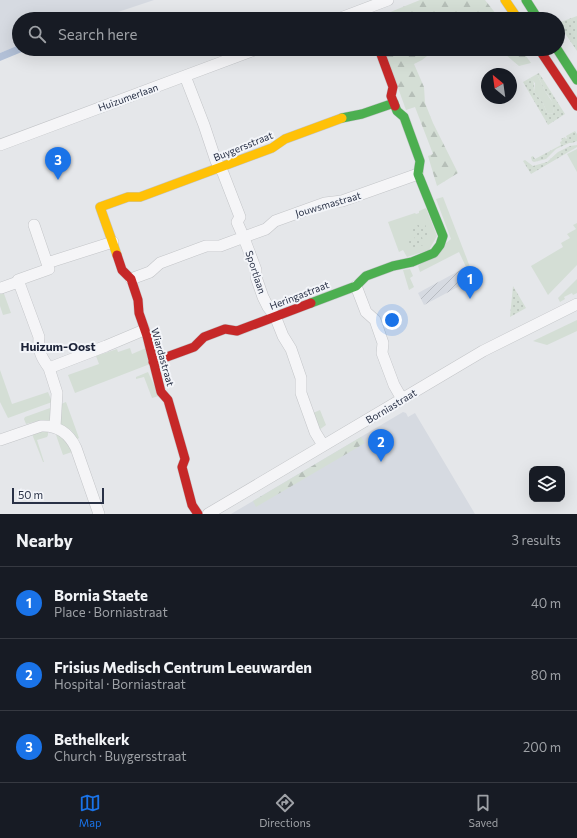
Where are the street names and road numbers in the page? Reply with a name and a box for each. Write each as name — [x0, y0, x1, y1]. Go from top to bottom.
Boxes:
street label: Huizumerlaan — [96, 81, 160, 113]
street label: Buygersstraat — [211, 129, 275, 163]
street label: Jouwsmastraat — [294, 189, 362, 219]
street label: Sportlaan — [243, 249, 269, 295]
street label: Heringastraat — [268, 278, 330, 312]
street label: Wiardastraat — [149, 327, 177, 387]
street label: Borniastraat — [363, 386, 419, 426]

